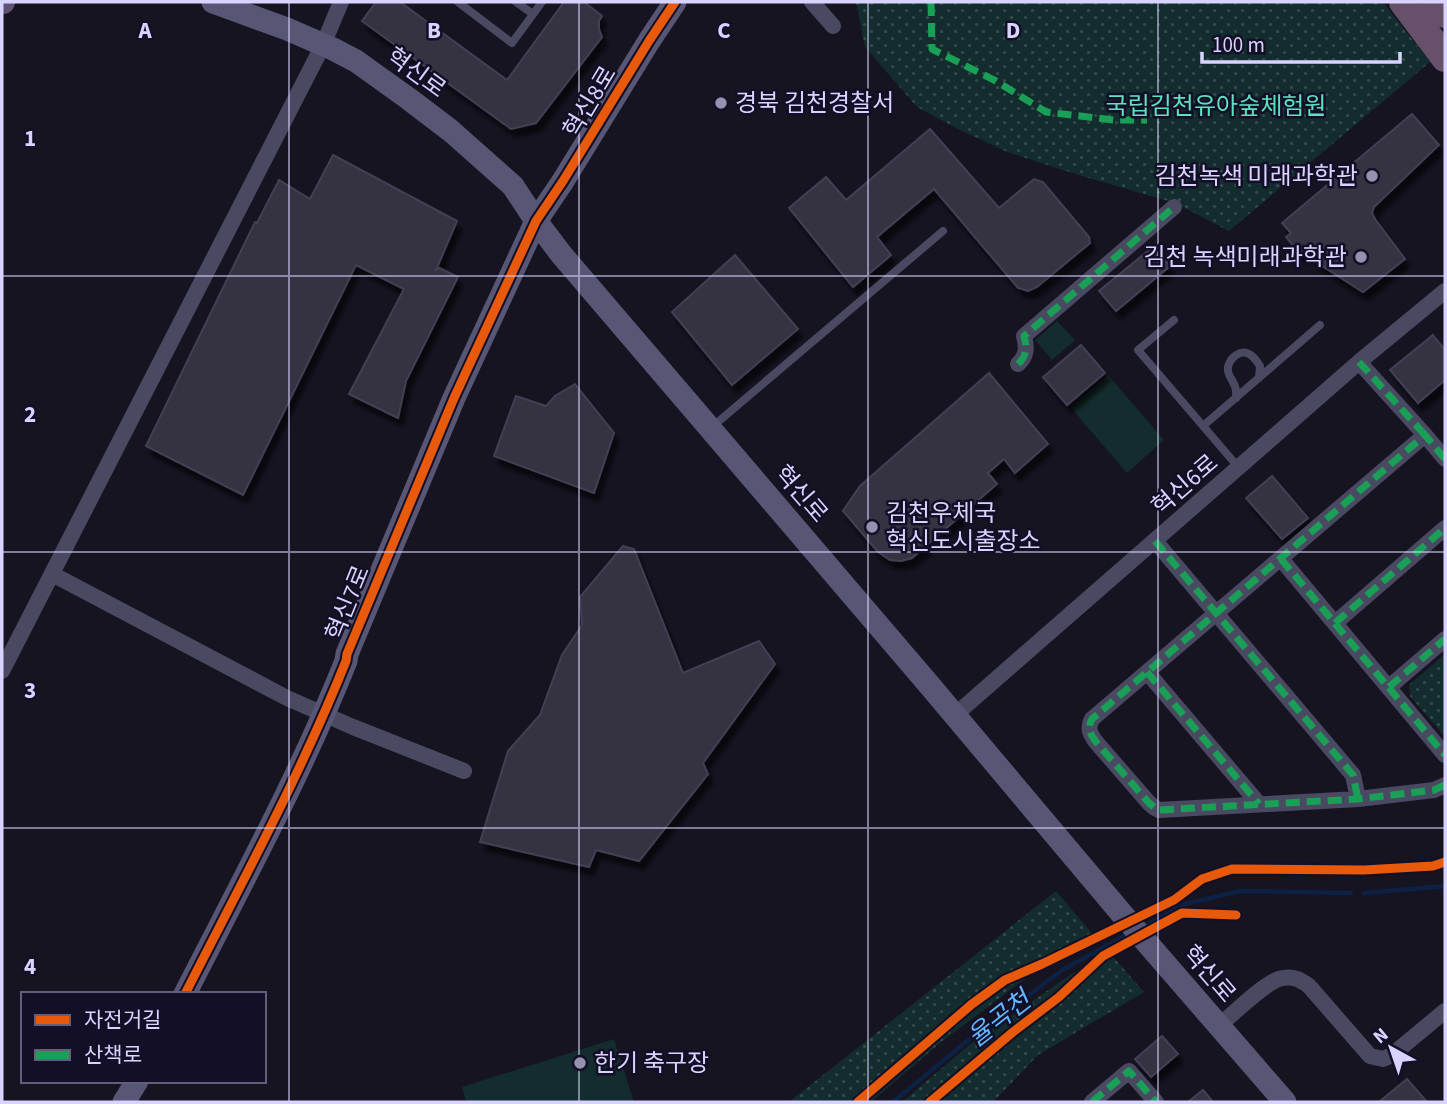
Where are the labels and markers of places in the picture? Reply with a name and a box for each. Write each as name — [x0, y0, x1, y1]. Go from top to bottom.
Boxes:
place label: 경북 김천경찰서 — [735, 86, 894, 121]
marker: 경북 김천경찰서 — [713, 95, 729, 111]
place label: 김천녹색 미래과학관 — [1154, 159, 1358, 194]
marker: 김천녹색 미래과학관 — [1364, 168, 1380, 184]
place label: 김천 녹색미래과학관 — [1143, 240, 1347, 275]
marker: 김천 녹색미래과학관 — [1353, 249, 1369, 265]
place label: 김천우체국 혁신도시출장소 — [886, 496, 1041, 559]
marker: 김천우체국 혁신도시출장소 — [864, 519, 880, 535]
place label: 한기 축구장 — [594, 1046, 709, 1081]
marker: 한기 축구장 — [572, 1055, 588, 1071]

